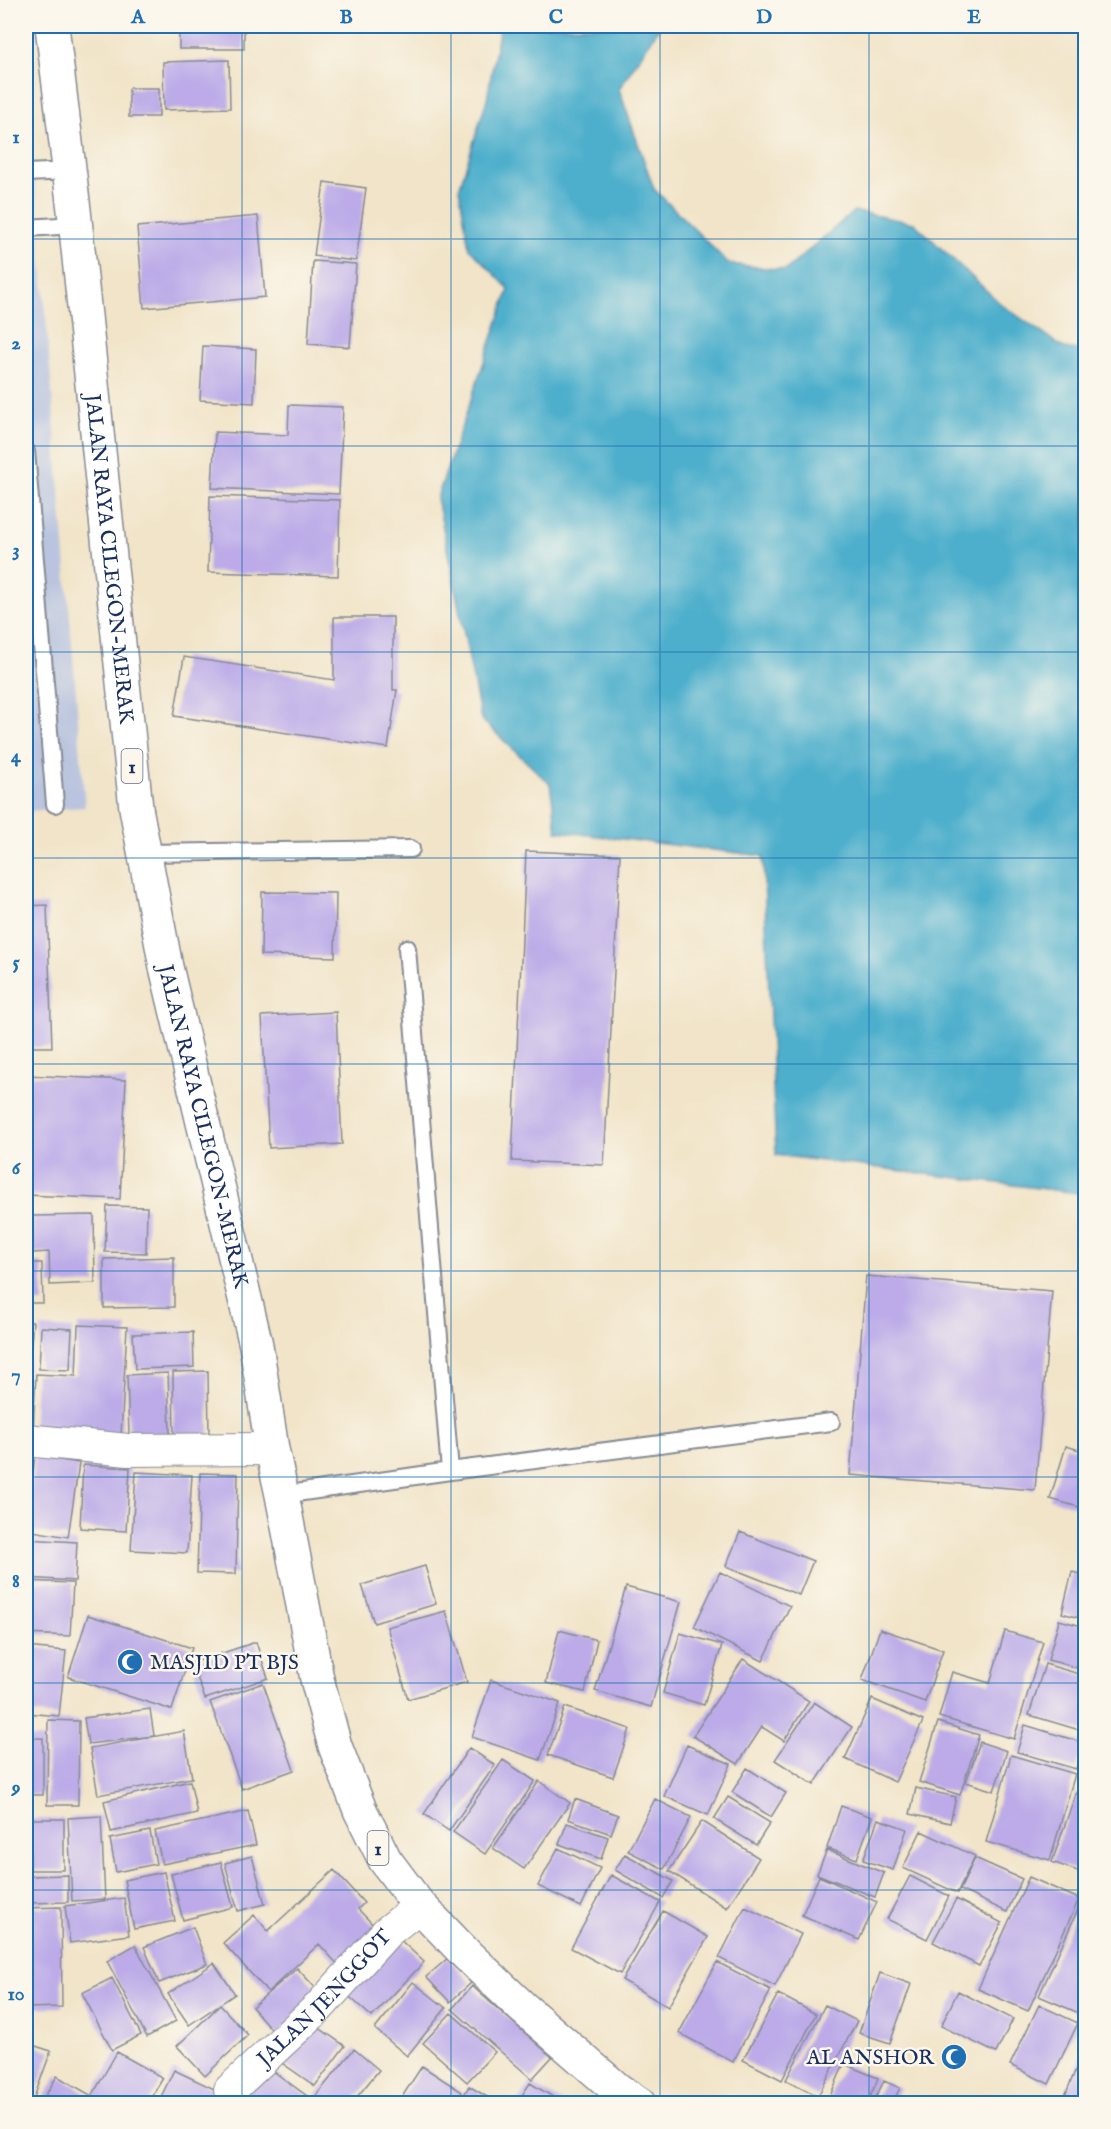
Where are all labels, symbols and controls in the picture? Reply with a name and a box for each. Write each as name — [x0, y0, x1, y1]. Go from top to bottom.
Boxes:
text: A — [130, 5, 146, 30]
text: B — [339, 5, 353, 30]
text: C — [549, 5, 563, 30]
text: D — [756, 5, 772, 30]
text: E — [967, 5, 981, 30]
text: 1 — [12, 125, 20, 150]
text: 2 — [11, 331, 21, 356]
street label: JALAN RAYA CILEGON-MERAK — [78, 391, 139, 726]
text: 3 — [12, 538, 20, 563]
text: 4 — [11, 744, 22, 769]
road number: 1 — [122, 749, 142, 783]
text: 5 — [12, 950, 20, 975]
street label: JALAN RAYA CILEGON-MERAK — [150, 960, 254, 1292]
text: 6 — [12, 1156, 22, 1181]
text: 7 — [11, 1363, 21, 1388]
text: 8 — [12, 1569, 20, 1594]
mosque icon: MASJID PT BJS — [115, 1647, 145, 1677]
place label: MASJID PT BJS — [150, 1650, 299, 1677]
text: 9 — [11, 1775, 21, 1800]
road number: 1 — [368, 1831, 388, 1865]
street label: JALAN JENGGOT — [251, 1924, 398, 2074]
text: 10 — [7, 1982, 25, 2007]
mosque icon: AL ANSHOR — [939, 2042, 969, 2072]
place label: AL ANSHOR — [806, 2045, 935, 2072]

